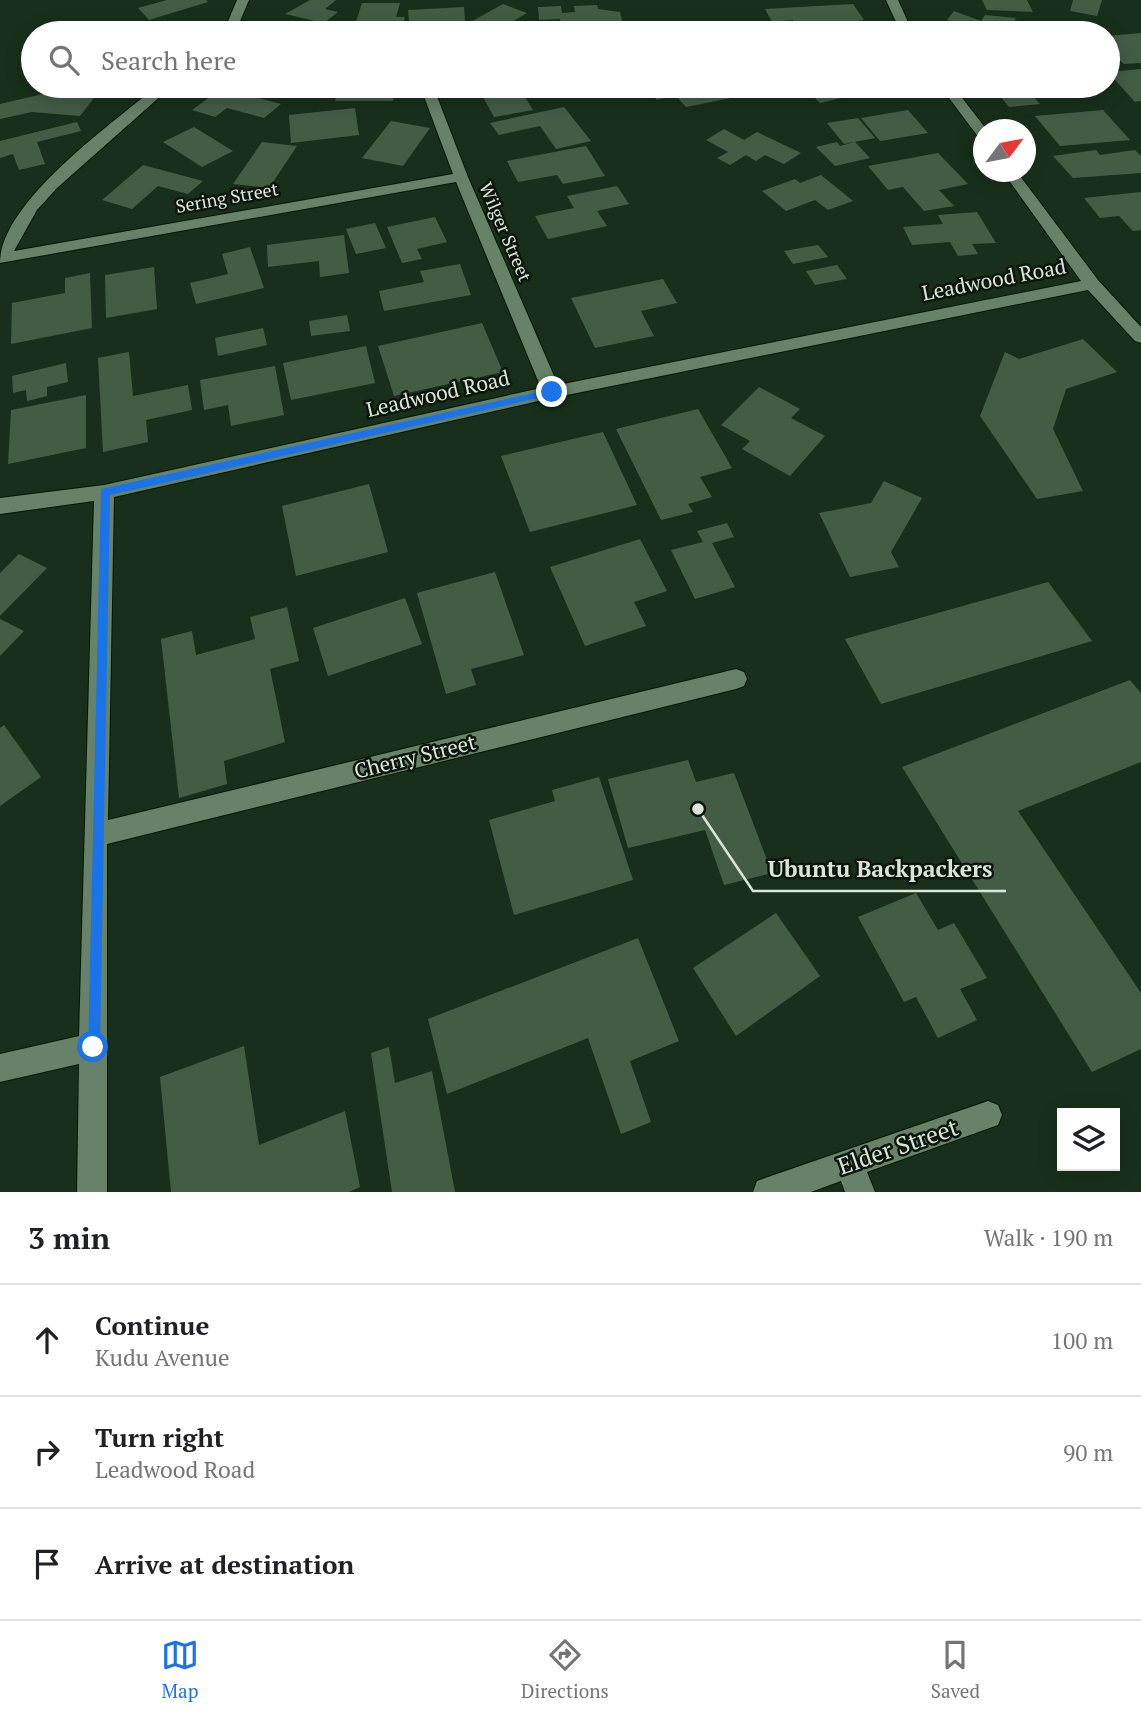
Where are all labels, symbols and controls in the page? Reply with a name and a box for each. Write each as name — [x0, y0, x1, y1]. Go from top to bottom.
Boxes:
search box — [21, 21, 1120, 98]
icon: search — [45, 41, 83, 79]
text: Search here — [101, 43, 236, 77]
north arrow — [973, 119, 1036, 182]
street label: Sering Street — [174, 176, 280, 218]
street label: Wilger Street — [474, 178, 538, 285]
street label: Leadwood Road — [919, 251, 1069, 307]
street label: Leadwood Road — [363, 363, 512, 423]
route end — [536, 376, 567, 407]
street label: Cherry Street — [351, 727, 479, 785]
callout: Ubuntu Backpackers — [753, 847, 1006, 891]
text: Ubuntu Backpackers — [768, 853, 992, 884]
route start — [77, 1031, 108, 1062]
map controls — [1057, 1108, 1120, 1171]
button: layers — [1057, 1108, 1120, 1171]
street label: Elder Street — [833, 1110, 962, 1182]
text: 3 min — [28, 1218, 110, 1258]
text: Walk · 190 m — [984, 1222, 1113, 1253]
text: Continue — [95, 1308, 209, 1342]
icon: ahead — [28, 1321, 66, 1359]
text: 100 m — [1051, 1325, 1113, 1356]
text: Kudu Avenue — [95, 1342, 229, 1373]
text: Turn right — [95, 1420, 224, 1454]
icon: right — [28, 1433, 66, 1471]
text: 90 m — [1063, 1437, 1113, 1468]
text: Leadwood Road — [95, 1454, 255, 1485]
icon: arrive — [28, 1545, 66, 1583]
text: Arrive at destination — [95, 1547, 354, 1581]
tab: Map — [161, 1636, 199, 1703]
tab: Directions — [521, 1636, 609, 1703]
tab: Saved — [931, 1636, 980, 1703]

